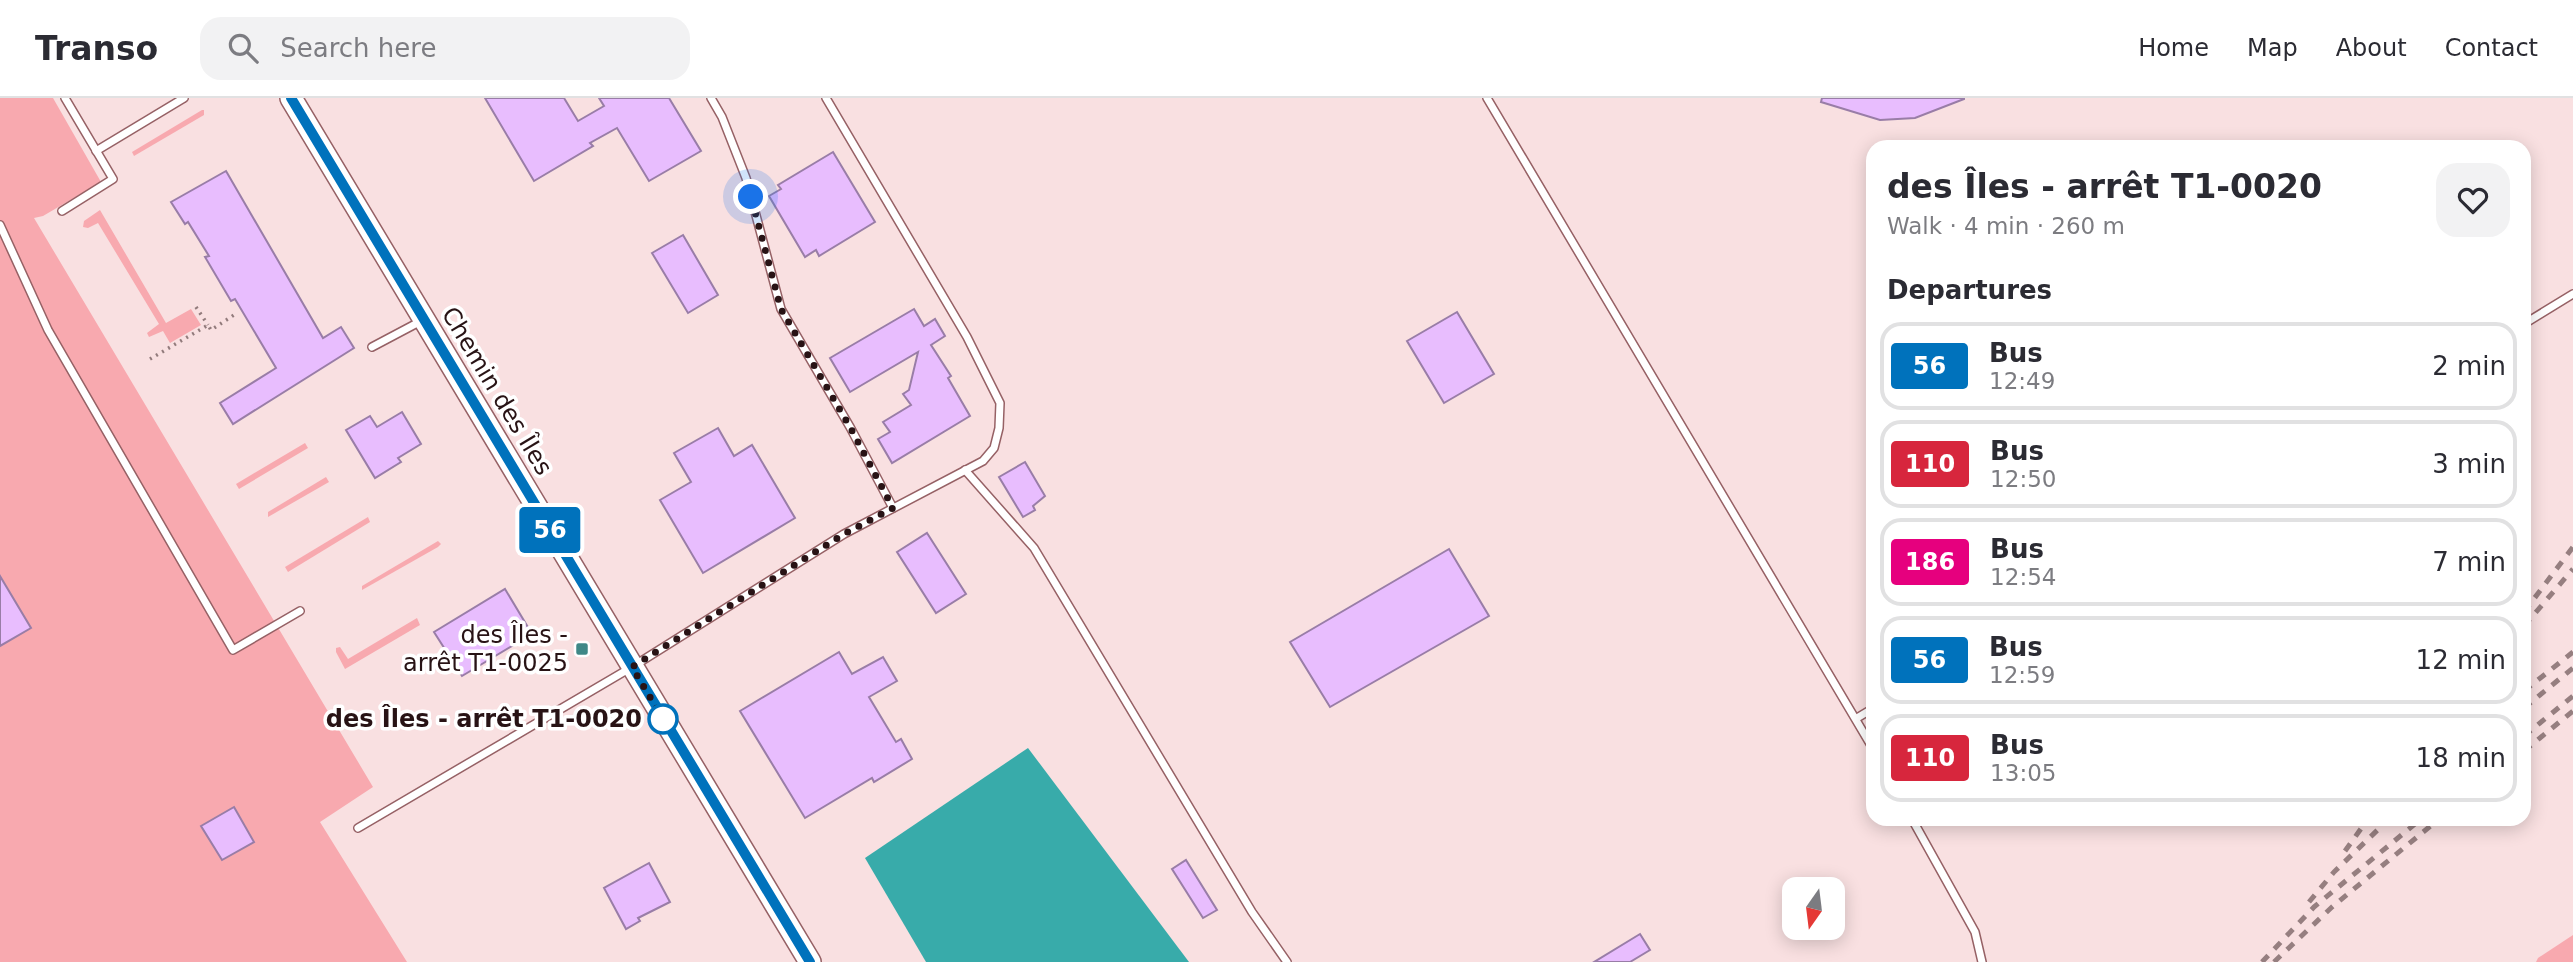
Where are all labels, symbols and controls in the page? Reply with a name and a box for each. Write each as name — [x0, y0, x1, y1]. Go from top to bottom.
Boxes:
search box — [200, 17, 690, 80]
text: Transo — [35, 29, 158, 68]
icon: search — [224, 29, 262, 67]
text: Search here — [280, 33, 436, 63]
text: Home — [2138, 34, 2209, 62]
text: Map — [2247, 34, 2298, 62]
text: About — [2336, 34, 2407, 62]
text: Contact — [2445, 34, 2538, 62]
button: heart — [2436, 163, 2510, 237]
text: des Îles - arrêt T1-0020 — [1887, 167, 2322, 206]
your location — [733, 179, 768, 214]
text: Walk · 4 min · 260 m — [1887, 213, 2125, 239]
text: Departures — [1887, 275, 2052, 305]
street label: Chemin des Îles — [436, 302, 559, 480]
text: Bus — [1989, 338, 2043, 368]
text: 2 min — [2432, 351, 2506, 381]
text: 56 — [1913, 352, 1946, 380]
text: 12:49 — [1989, 368, 2055, 394]
text: Bus — [1990, 436, 2044, 466]
text: 3 min — [2432, 449, 2506, 479]
text: 110 — [1905, 450, 1955, 478]
text: 12:50 — [1990, 466, 2056, 492]
line badge: 56 — [518, 507, 582, 553]
text: 56 — [533, 516, 567, 544]
text: Bus — [1990, 534, 2044, 564]
text: 7 min — [2432, 547, 2506, 577]
text: 186 — [1905, 548, 1955, 576]
text: 12:54 — [1990, 564, 2056, 590]
place label: des Îles - arrêt T1-0025 — [403, 620, 568, 677]
text: Bus — [1989, 632, 2043, 662]
marker: des Îles - arrêt T1-0025 — [574, 641, 590, 657]
text: 12 min — [2416, 645, 2506, 675]
text: 56 — [1913, 646, 1946, 674]
text: 12:59 — [1989, 662, 2055, 688]
place label: des Îles - arrêt T1-0020 — [326, 704, 642, 733]
marker: des Îles - arrêt T1-0020 — [648, 704, 678, 734]
text: Bus — [1990, 730, 2044, 760]
text: 18 min — [2416, 743, 2506, 773]
text: 110 — [1905, 744, 1955, 772]
text: 13:05 — [1990, 760, 2056, 786]
north arrow — [1782, 877, 1844, 940]
map controls — [1782, 877, 1845, 940]

